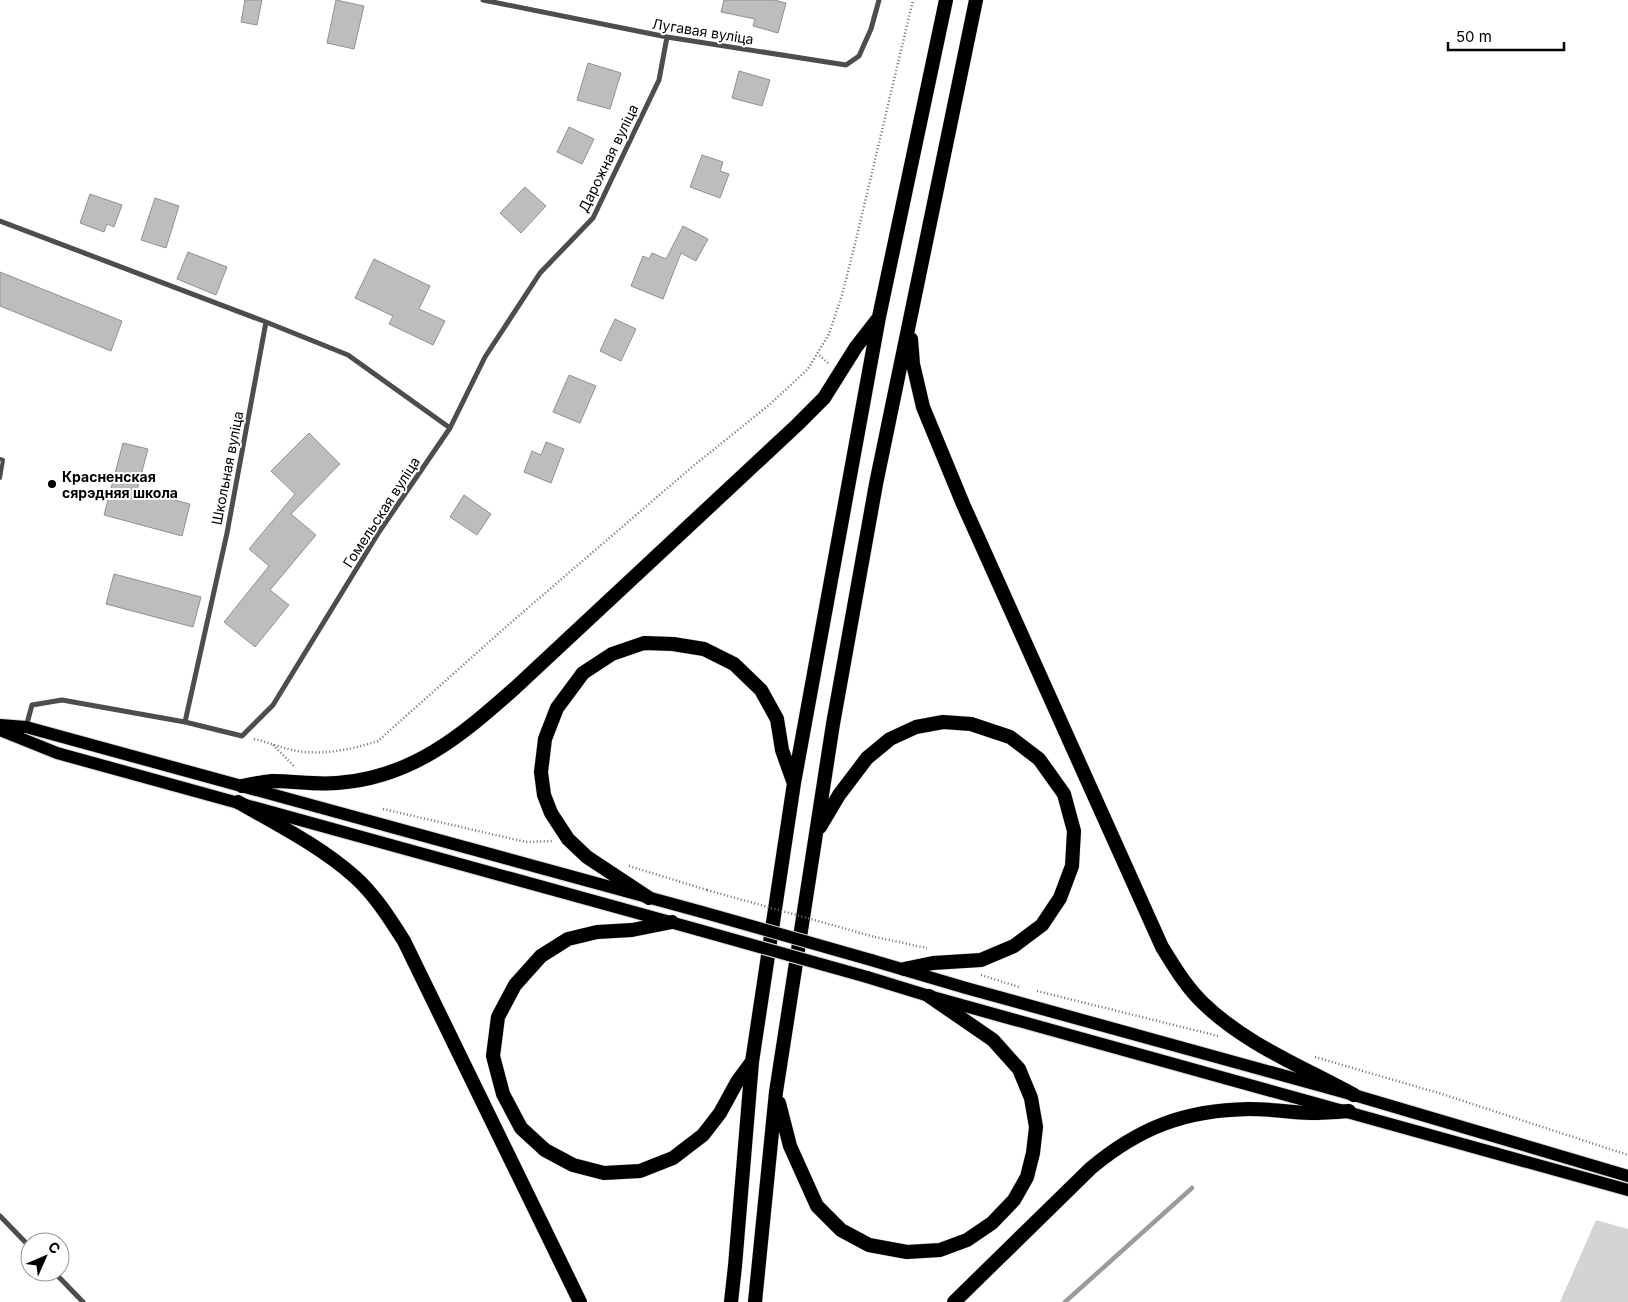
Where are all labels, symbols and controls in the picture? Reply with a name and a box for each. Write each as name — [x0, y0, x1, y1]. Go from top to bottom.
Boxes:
street label: Лугавая вуліца — [651, 15, 755, 47]
scale bar — [1448, 20, 1564, 52]
text: 50 m — [1456, 27, 1492, 46]
street label: Дарожная вуліца — [575, 101, 641, 215]
street label: Школьная вуліца — [208, 410, 246, 526]
street label: Гомельская вуліца — [339, 454, 423, 570]
place label: Красненская сярэдняя школа — [62, 468, 178, 501]
marker: Красненская сярэдняя школа — [46, 478, 58, 490]
north arrow — [20, 1232, 70, 1282]
text: С — [45, 1238, 64, 1257]

